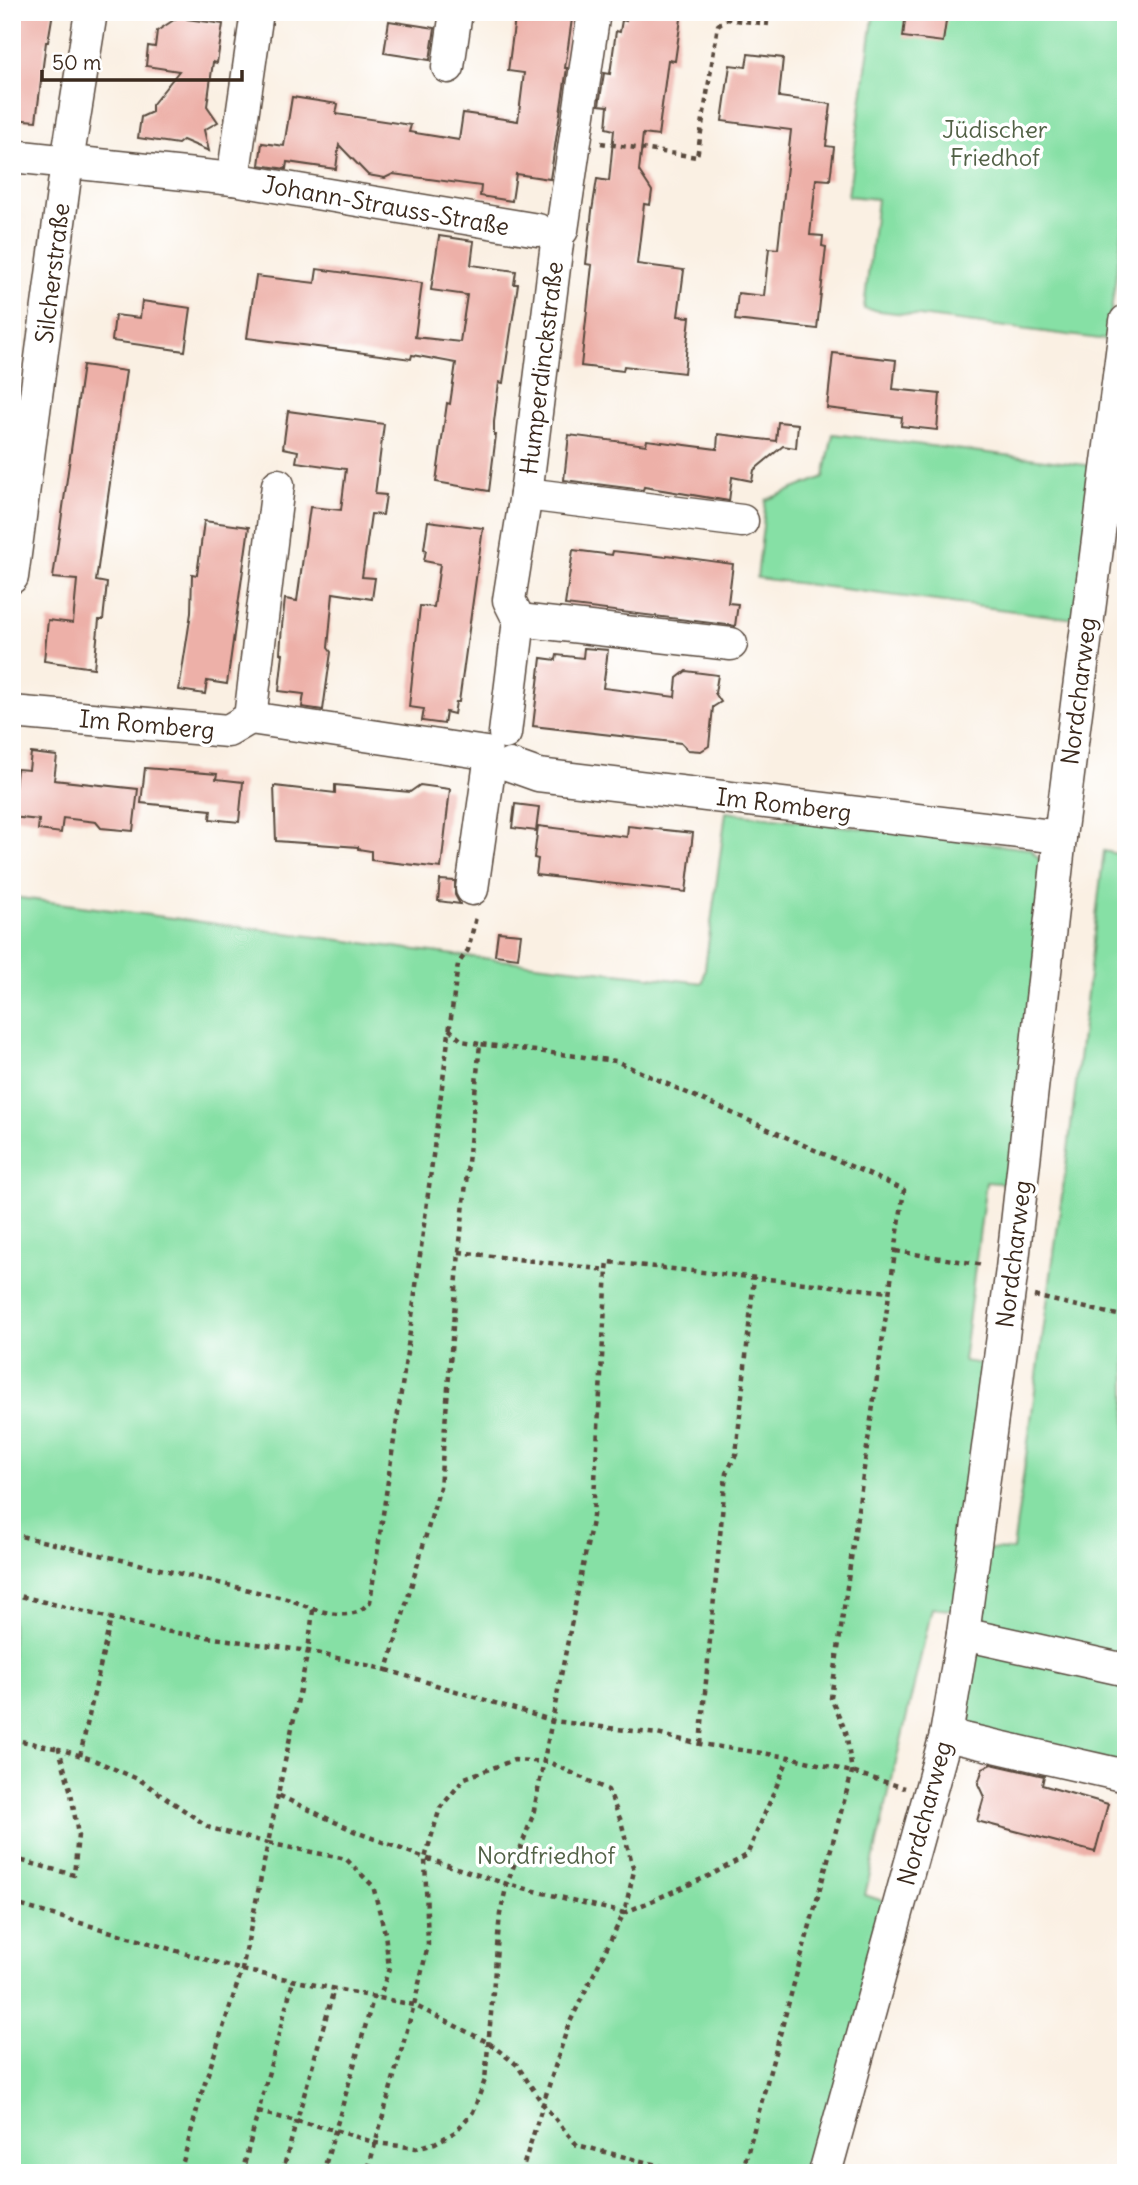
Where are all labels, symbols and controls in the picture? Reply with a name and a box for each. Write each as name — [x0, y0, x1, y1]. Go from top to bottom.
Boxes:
scale bar — [42, 38, 242, 82]
text: 50 m — [52, 49, 101, 76]
park label: Jüdischer Friedhof — [942, 114, 1048, 172]
street label: Johann-Strauss-Straße — [260, 169, 512, 241]
street label: Silcherstraße — [29, 201, 75, 345]
street label: Humperdinckstraße — [513, 260, 569, 476]
street label: Nordcharweg — [1054, 616, 1102, 766]
street label: Im Romberg — [78, 703, 216, 745]
street label: Im Romberg — [715, 781, 853, 827]
street label: Nordcharweg — [989, 1179, 1037, 1329]
street label: Nordcharweg — [890, 1738, 958, 1888]
park label: Nordfriedhof — [477, 1840, 616, 1870]

